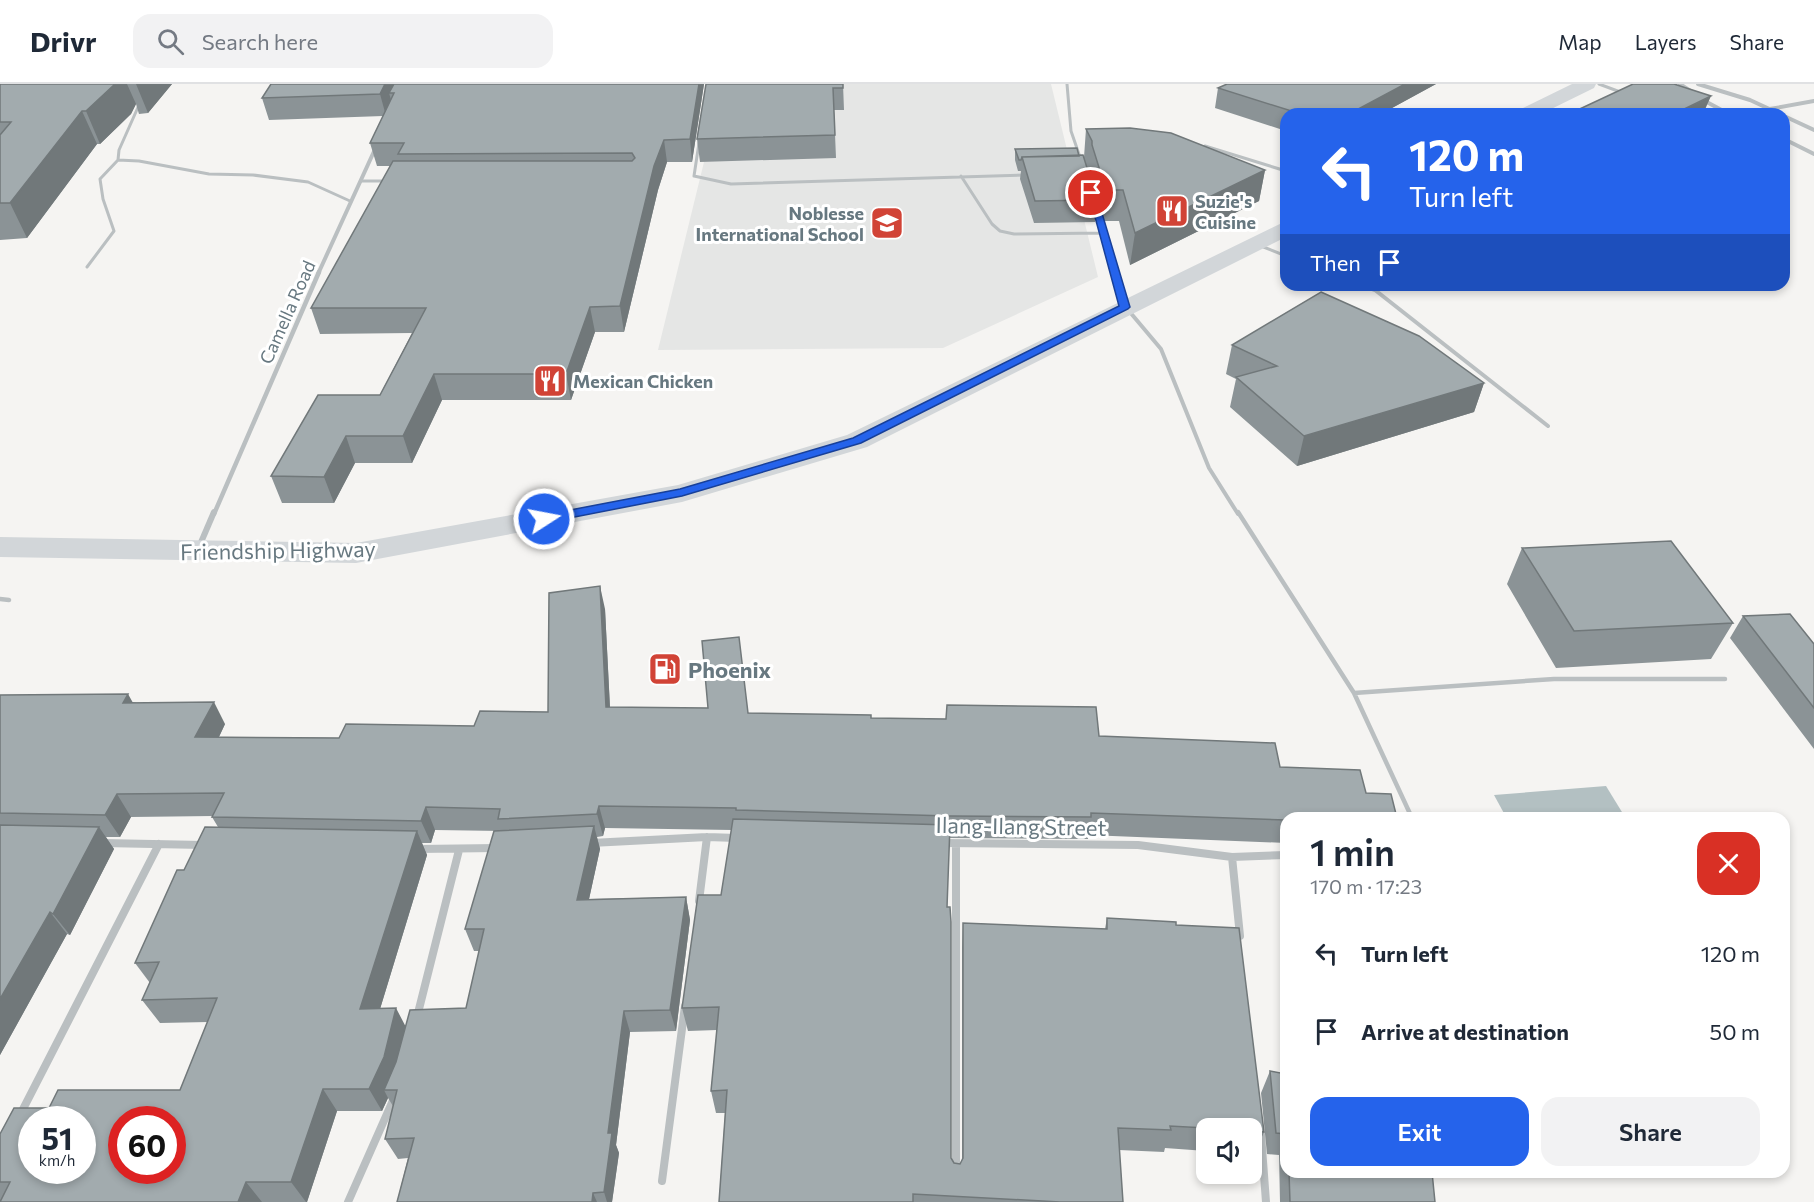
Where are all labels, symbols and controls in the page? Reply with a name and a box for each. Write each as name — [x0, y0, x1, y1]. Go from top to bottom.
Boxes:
search box — [133, 14, 553, 68]
text: Drivr — [30, 24, 97, 58]
icon: search — [154, 25, 187, 58]
text: Search here — [202, 28, 318, 55]
text: Map — [1558, 29, 1602, 54]
text: Layers — [1635, 29, 1697, 54]
text: Share — [1730, 29, 1784, 54]
text: 120 m — [1409, 128, 1524, 180]
icon: left — [1310, 132, 1388, 210]
pin — [1065, 167, 1116, 218]
icon: arrive — [1074, 176, 1107, 209]
text: Turn left — [1409, 180, 1513, 213]
place label: Suzie's Cuisine — [1195, 190, 1256, 233]
restaurant icon: Suzie's Cuisine — [1154, 193, 1190, 229]
place label: Noblesse International School — [696, 202, 864, 245]
school or university icon: Noblesse International School — [869, 205, 905, 241]
icon: arrive — [1373, 246, 1406, 279]
text: Then — [1310, 249, 1361, 276]
street label: Camella Road — [254, 257, 320, 367]
restaurant icon: Mexican Chicken — [532, 363, 568, 399]
place label: Mexican Chicken — [573, 370, 713, 392]
position arrow — [512, 487, 576, 551]
street label: Friendship Highway — [180, 535, 376, 565]
fuel station icon: Phoenix — [647, 651, 683, 687]
place label: Phoenix — [688, 656, 772, 683]
street label: Ilang-Ilang Street — [935, 811, 1107, 841]
text: 1 min — [1310, 829, 1395, 873]
button: close — [1697, 832, 1760, 895]
text: 170 m · 17:23 — [1310, 874, 1422, 898]
icon: left — [1310, 937, 1343, 970]
text: Turn left — [1361, 940, 1448, 967]
text: 120 m — [1701, 940, 1760, 967]
icon: arrive — [1310, 1015, 1343, 1048]
text: Arrive at destination — [1361, 1018, 1569, 1045]
text: 50 m — [1710, 1018, 1760, 1045]
button: Exit — [1310, 1097, 1529, 1166]
button: Share — [1541, 1097, 1760, 1166]
speed limit sign: 60 — [108, 1106, 186, 1184]
map controls — [1196, 1118, 1262, 1184]
button: sound — [1196, 1118, 1262, 1184]
text: 51 — [41, 1119, 73, 1156]
text: km/h — [39, 1151, 75, 1169]

